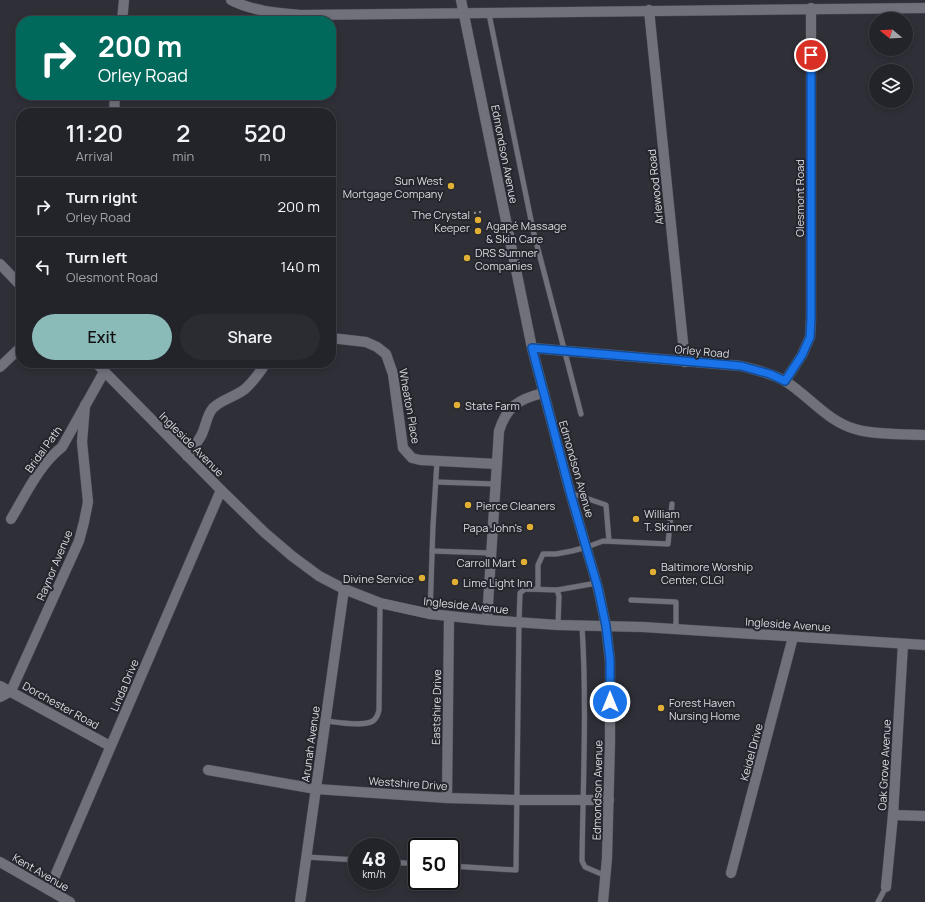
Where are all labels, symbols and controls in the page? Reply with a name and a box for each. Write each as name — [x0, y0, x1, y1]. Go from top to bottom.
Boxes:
north arrow — [869, 12, 913, 56]
map controls — [869, 12, 913, 108]
text: 200 m — [98, 27, 182, 65]
icon: right — [32, 32, 84, 84]
pin — [794, 38, 828, 72]
icon: arrive — [800, 44, 822, 66]
text: Orley Road — [98, 63, 188, 87]
button: layers — [869, 64, 913, 108]
street label: Edmondson Avenue — [488, 103, 522, 205]
text: 11:20 — [65, 116, 123, 149]
text: 2 — [176, 116, 190, 149]
text: 520 — [244, 116, 287, 149]
text: Arrival — [76, 147, 113, 165]
text: min — [172, 147, 194, 165]
text: m — [260, 147, 271, 165]
street label: Arlewood Road — [644, 149, 666, 225]
street label: Olesmont Road — [792, 159, 807, 237]
place label: Sun West Mortgage Company — [343, 173, 443, 201]
marker: Sun West Mortgage Company — [446, 181, 456, 191]
text: Turn right — [66, 187, 137, 208]
icon: right — [32, 196, 54, 218]
text: 200 m — [277, 196, 320, 217]
place label: The Crystal Keeper — [412, 207, 470, 235]
text: Orley Road — [66, 208, 131, 226]
marker: The Crystal Keeper — [473, 215, 483, 225]
place label: Agapé Massage & Skin Care — [486, 218, 567, 246]
marker: Agapé Massage & Skin Care — [473, 226, 483, 236]
place label: DRS Sumner Companies — [475, 245, 538, 273]
text: Turn left — [66, 247, 128, 268]
marker: DRS Sumner Companies — [462, 253, 472, 263]
icon: left — [32, 256, 54, 278]
text: 140 m — [280, 256, 320, 277]
text: Olesmont Road — [66, 268, 158, 286]
button: Exit — [32, 314, 172, 360]
button: Share — [180, 314, 320, 360]
street label: Orley Road — [674, 341, 730, 361]
street label: Wheaton Place — [396, 367, 424, 445]
place label: State Farm — [465, 398, 520, 413]
marker: State Farm — [452, 400, 462, 410]
street label: Ingleside Avenue — [156, 408, 228, 480]
street label: Edmondson Avenue — [556, 419, 598, 520]
street label: Bridal Path — [21, 423, 65, 475]
place label: Pierce Cleaners — [476, 498, 556, 513]
marker: Pierce Cleaners — [463, 500, 473, 510]
place label: William T. Skinner — [644, 506, 693, 534]
marker: William T. Skinner — [631, 514, 641, 524]
place label: Papa John's — [463, 520, 522, 535]
marker: Papa John's — [525, 522, 535, 532]
street label: Raynor Avenue — [32, 527, 76, 603]
place label: Carroll Mart — [457, 555, 516, 570]
marker: Carroll Mart — [519, 557, 529, 567]
place label: Baltimore Worship Center, CLGI — [661, 559, 753, 587]
marker: Baltimore Worship Center, CLGI — [648, 567, 658, 577]
place label: Divine Service — [343, 571, 415, 586]
marker: Divine Service — [417, 573, 427, 583]
place label: Lime Light Inn — [463, 575, 533, 590]
marker: Lime Light Inn — [450, 577, 460, 587]
street label: Ingleside Avenue — [423, 593, 510, 617]
street label: Ingleside Avenue — [745, 614, 832, 635]
street label: Linda Drive — [106, 656, 142, 713]
street label: Eastshire Drive — [428, 668, 444, 745]
street label: Dorchester Road — [20, 678, 102, 732]
position arrow — [589, 681, 631, 723]
place label: Forest Haven Nursing Home — [669, 695, 741, 723]
marker: Forest Haven Nursing Home — [656, 703, 666, 713]
street label: Arunah Avenue — [297, 705, 323, 783]
street label: Oak Grove Avenue — [874, 718, 894, 811]
street label: Keidel Drive — [736, 721, 766, 782]
street label: Edmondson Avenue — [589, 739, 605, 840]
street label: Westshire Drive — [368, 773, 449, 793]
speed limit sign: 50 — [408, 838, 460, 890]
text: 48 — [362, 845, 386, 872]
street label: Kent Avenue — [10, 850, 73, 895]
text: km/h — [362, 867, 386, 881]

